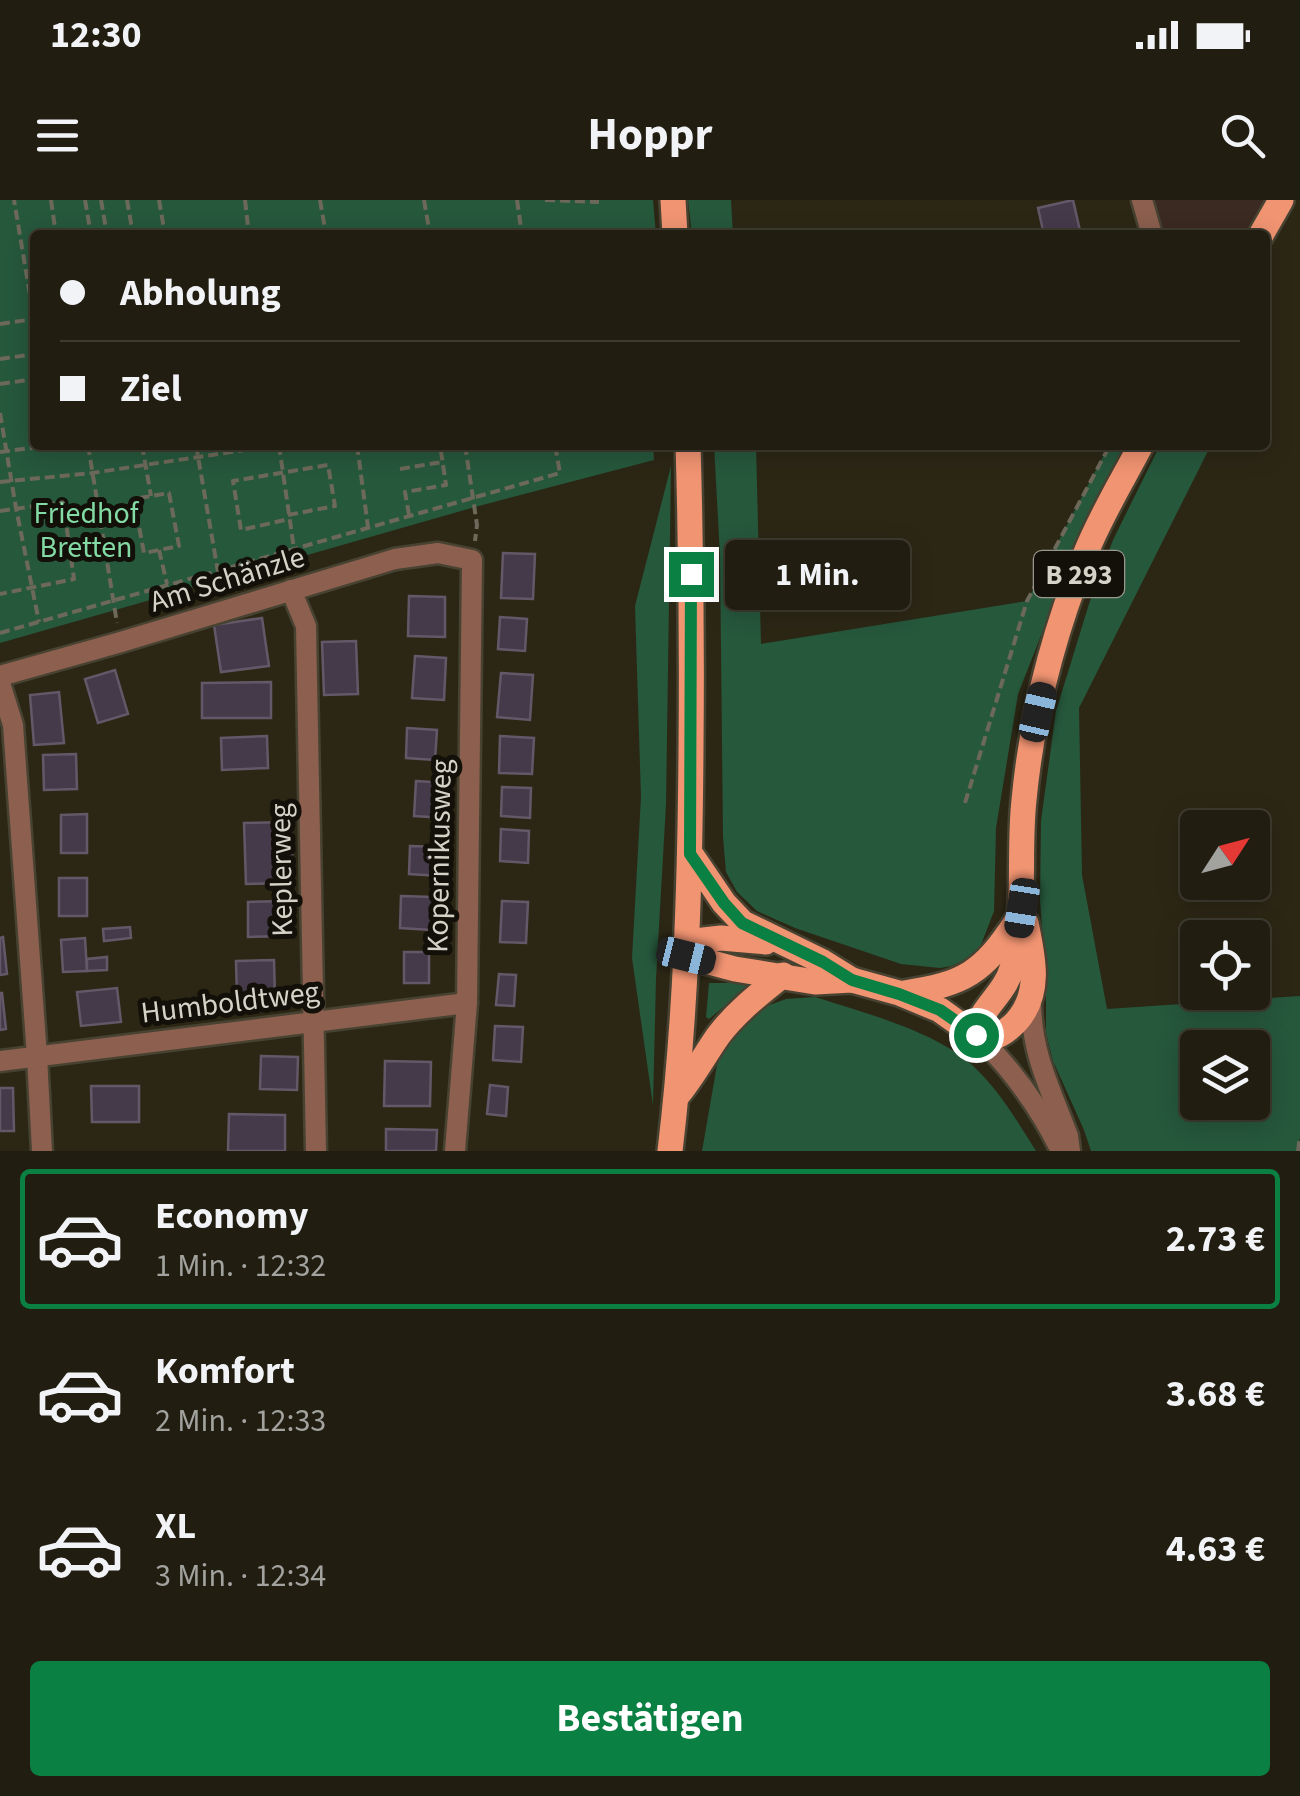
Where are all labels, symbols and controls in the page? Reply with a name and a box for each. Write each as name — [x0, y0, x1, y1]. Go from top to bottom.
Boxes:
text: 12:30 — [50, 8, 142, 62]
text: Hoppr — [588, 103, 712, 167]
icon: menu — [30, 108, 85, 163]
icon: search — [1215, 108, 1270, 163]
text: Abholung — [120, 266, 281, 320]
text: Ziel — [120, 362, 182, 416]
park label: Friedhof Bretten — [34, 492, 140, 569]
street label: Am Schänzle — [144, 536, 310, 623]
callout: 1 Min. — [726, 539, 911, 609]
road number: B 293 — [1034, 551, 1124, 597]
route end — [669, 552, 714, 597]
text: 1 Min. — [775, 552, 860, 598]
car — [1017, 679, 1059, 745]
street label: Kopernikusweg — [416, 759, 463, 953]
street label: Keplerweg — [259, 803, 304, 937]
north arrow — [1180, 810, 1270, 900]
map controls — [1180, 810, 1270, 1120]
car — [1002, 876, 1042, 940]
button: locate — [1180, 920, 1270, 1010]
car — [653, 934, 719, 978]
street label: Humboldtweg — [139, 970, 322, 1035]
route start — [954, 1013, 999, 1058]
button: layers — [1180, 1030, 1270, 1120]
text: Economy — [155, 1189, 308, 1243]
icon: car — [35, 1194, 125, 1284]
text: 2.73 € — [1166, 1212, 1265, 1266]
text: 1 Min. · 12:32 — [155, 1243, 326, 1289]
text: Komfort — [155, 1344, 295, 1398]
icon: car — [35, 1349, 125, 1439]
text: 3.68 € — [1166, 1367, 1265, 1421]
text: 2 Min. · 12:33 — [155, 1398, 326, 1444]
text: XL — [155, 1499, 196, 1553]
icon: car — [35, 1504, 125, 1594]
text: 4.63 € — [1166, 1522, 1265, 1576]
text: 3 Min. · 12:34 — [155, 1553, 326, 1599]
button: Bestätigen — [30, 1661, 1270, 1776]

